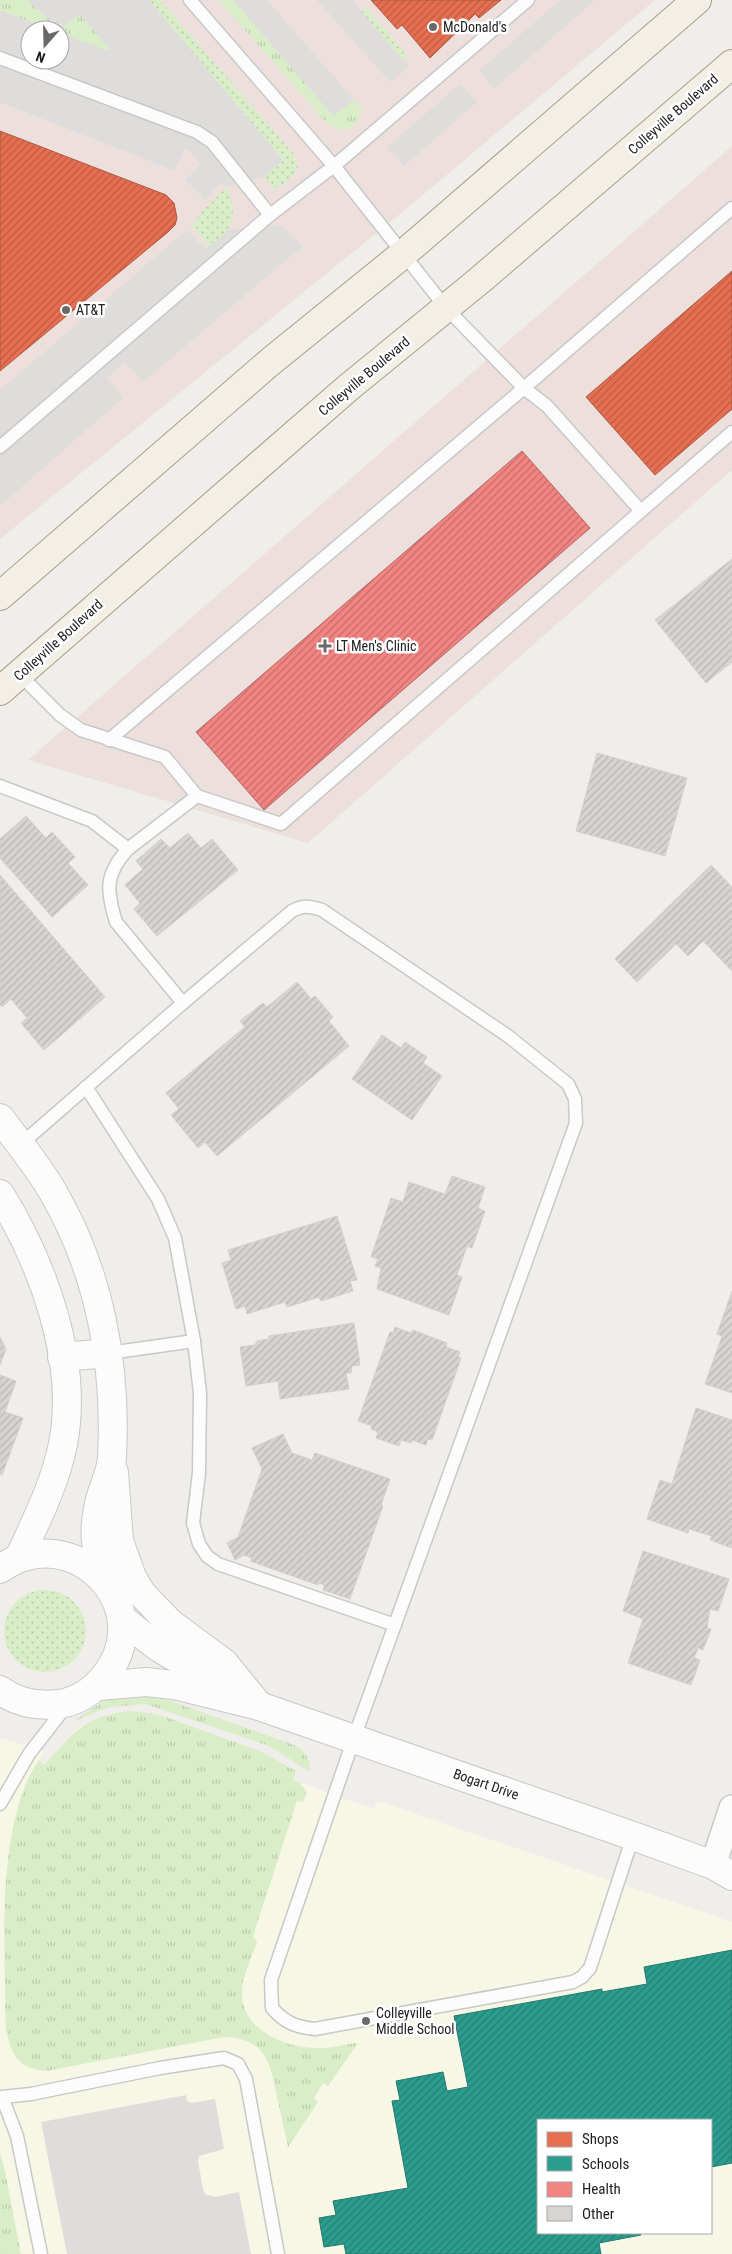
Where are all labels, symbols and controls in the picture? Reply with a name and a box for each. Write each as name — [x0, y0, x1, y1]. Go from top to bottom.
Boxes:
place label: McDonald's — [443, 19, 507, 35]
north arrow — [20, 20, 70, 70]
marker: McDonald's — [427, 21, 439, 33]
text: N — [34, 48, 47, 66]
street label: Colleyville Boulevard — [625, 71, 721, 157]
place label: AT&T — [76, 302, 105, 318]
marker: AT&T — [60, 304, 72, 316]
street label: Colleyville Boulevard — [315, 333, 413, 419]
street label: Colleyville Boulevard — [10, 596, 106, 684]
place label: LT Men's Clinic — [336, 638, 417, 654]
marker: LT Men's Clinic — [318, 639, 332, 653]
street label: Bogart Drive — [451, 1765, 521, 1803]
place label: Colleyville Middle School — [376, 2005, 454, 2037]
marker: Colleyville Middle School — [360, 2015, 372, 2027]
legend — [537, 2119, 712, 2234]
text: Shops — [582, 2130, 619, 2148]
text: Schools — [582, 2155, 629, 2173]
text: Health — [582, 2180, 621, 2198]
text: Other — [582, 2205, 615, 2223]

